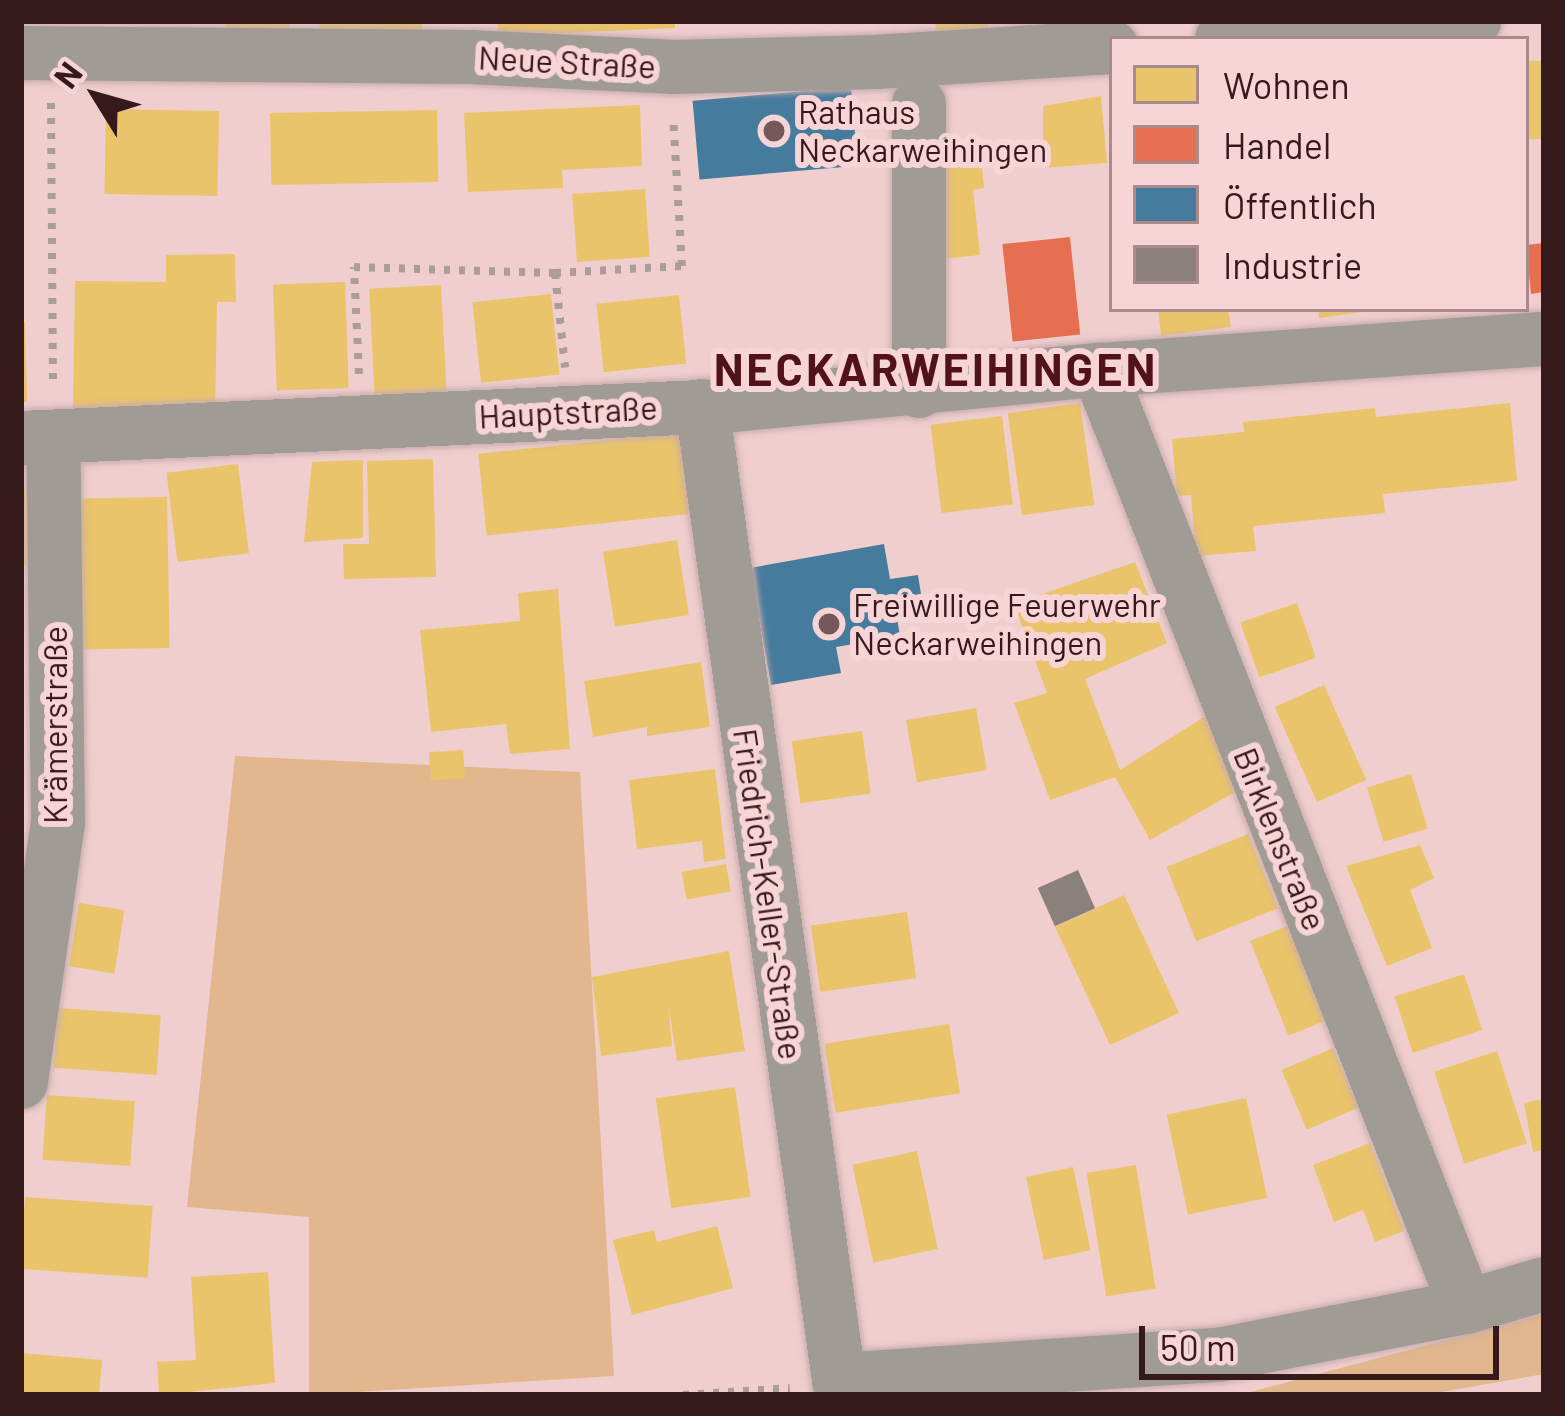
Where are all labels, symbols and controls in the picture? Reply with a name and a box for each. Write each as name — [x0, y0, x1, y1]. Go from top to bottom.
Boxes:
north arrow — [36, 36, 156, 156]
legend — [1109, 36, 1529, 312]
street label: Neue Straße — [477, 38, 657, 86]
text: N — [45, 54, 90, 95]
text: Wohnen — [1223, 63, 1350, 106]
place label: Rathaus Neckarweihingen — [798, 92, 1047, 170]
marker: Rathaus Neckarweihingen — [761, 118, 787, 144]
text: Handel — [1223, 123, 1331, 166]
text: Öffentlich — [1223, 183, 1377, 226]
text: Industrie — [1223, 243, 1362, 286]
district label: NECKARWEIHINGEN — [714, 342, 1158, 396]
street label: Hauptstraße — [478, 388, 658, 436]
place label: Freiwillige Feuerwehr Neckarweihingen — [853, 585, 1161, 663]
marker: Freiwillige Feuerwehr Neckarweihingen — [816, 611, 842, 637]
street label: Krämerstraße — [35, 626, 75, 824]
street label: Friedrich-Keller-Straße — [725, 726, 811, 1062]
street label: Birklenstraße — [1225, 742, 1335, 936]
scale bar — [1145, 1302, 1505, 1376]
text: 50 m — [1160, 1325, 1236, 1368]

